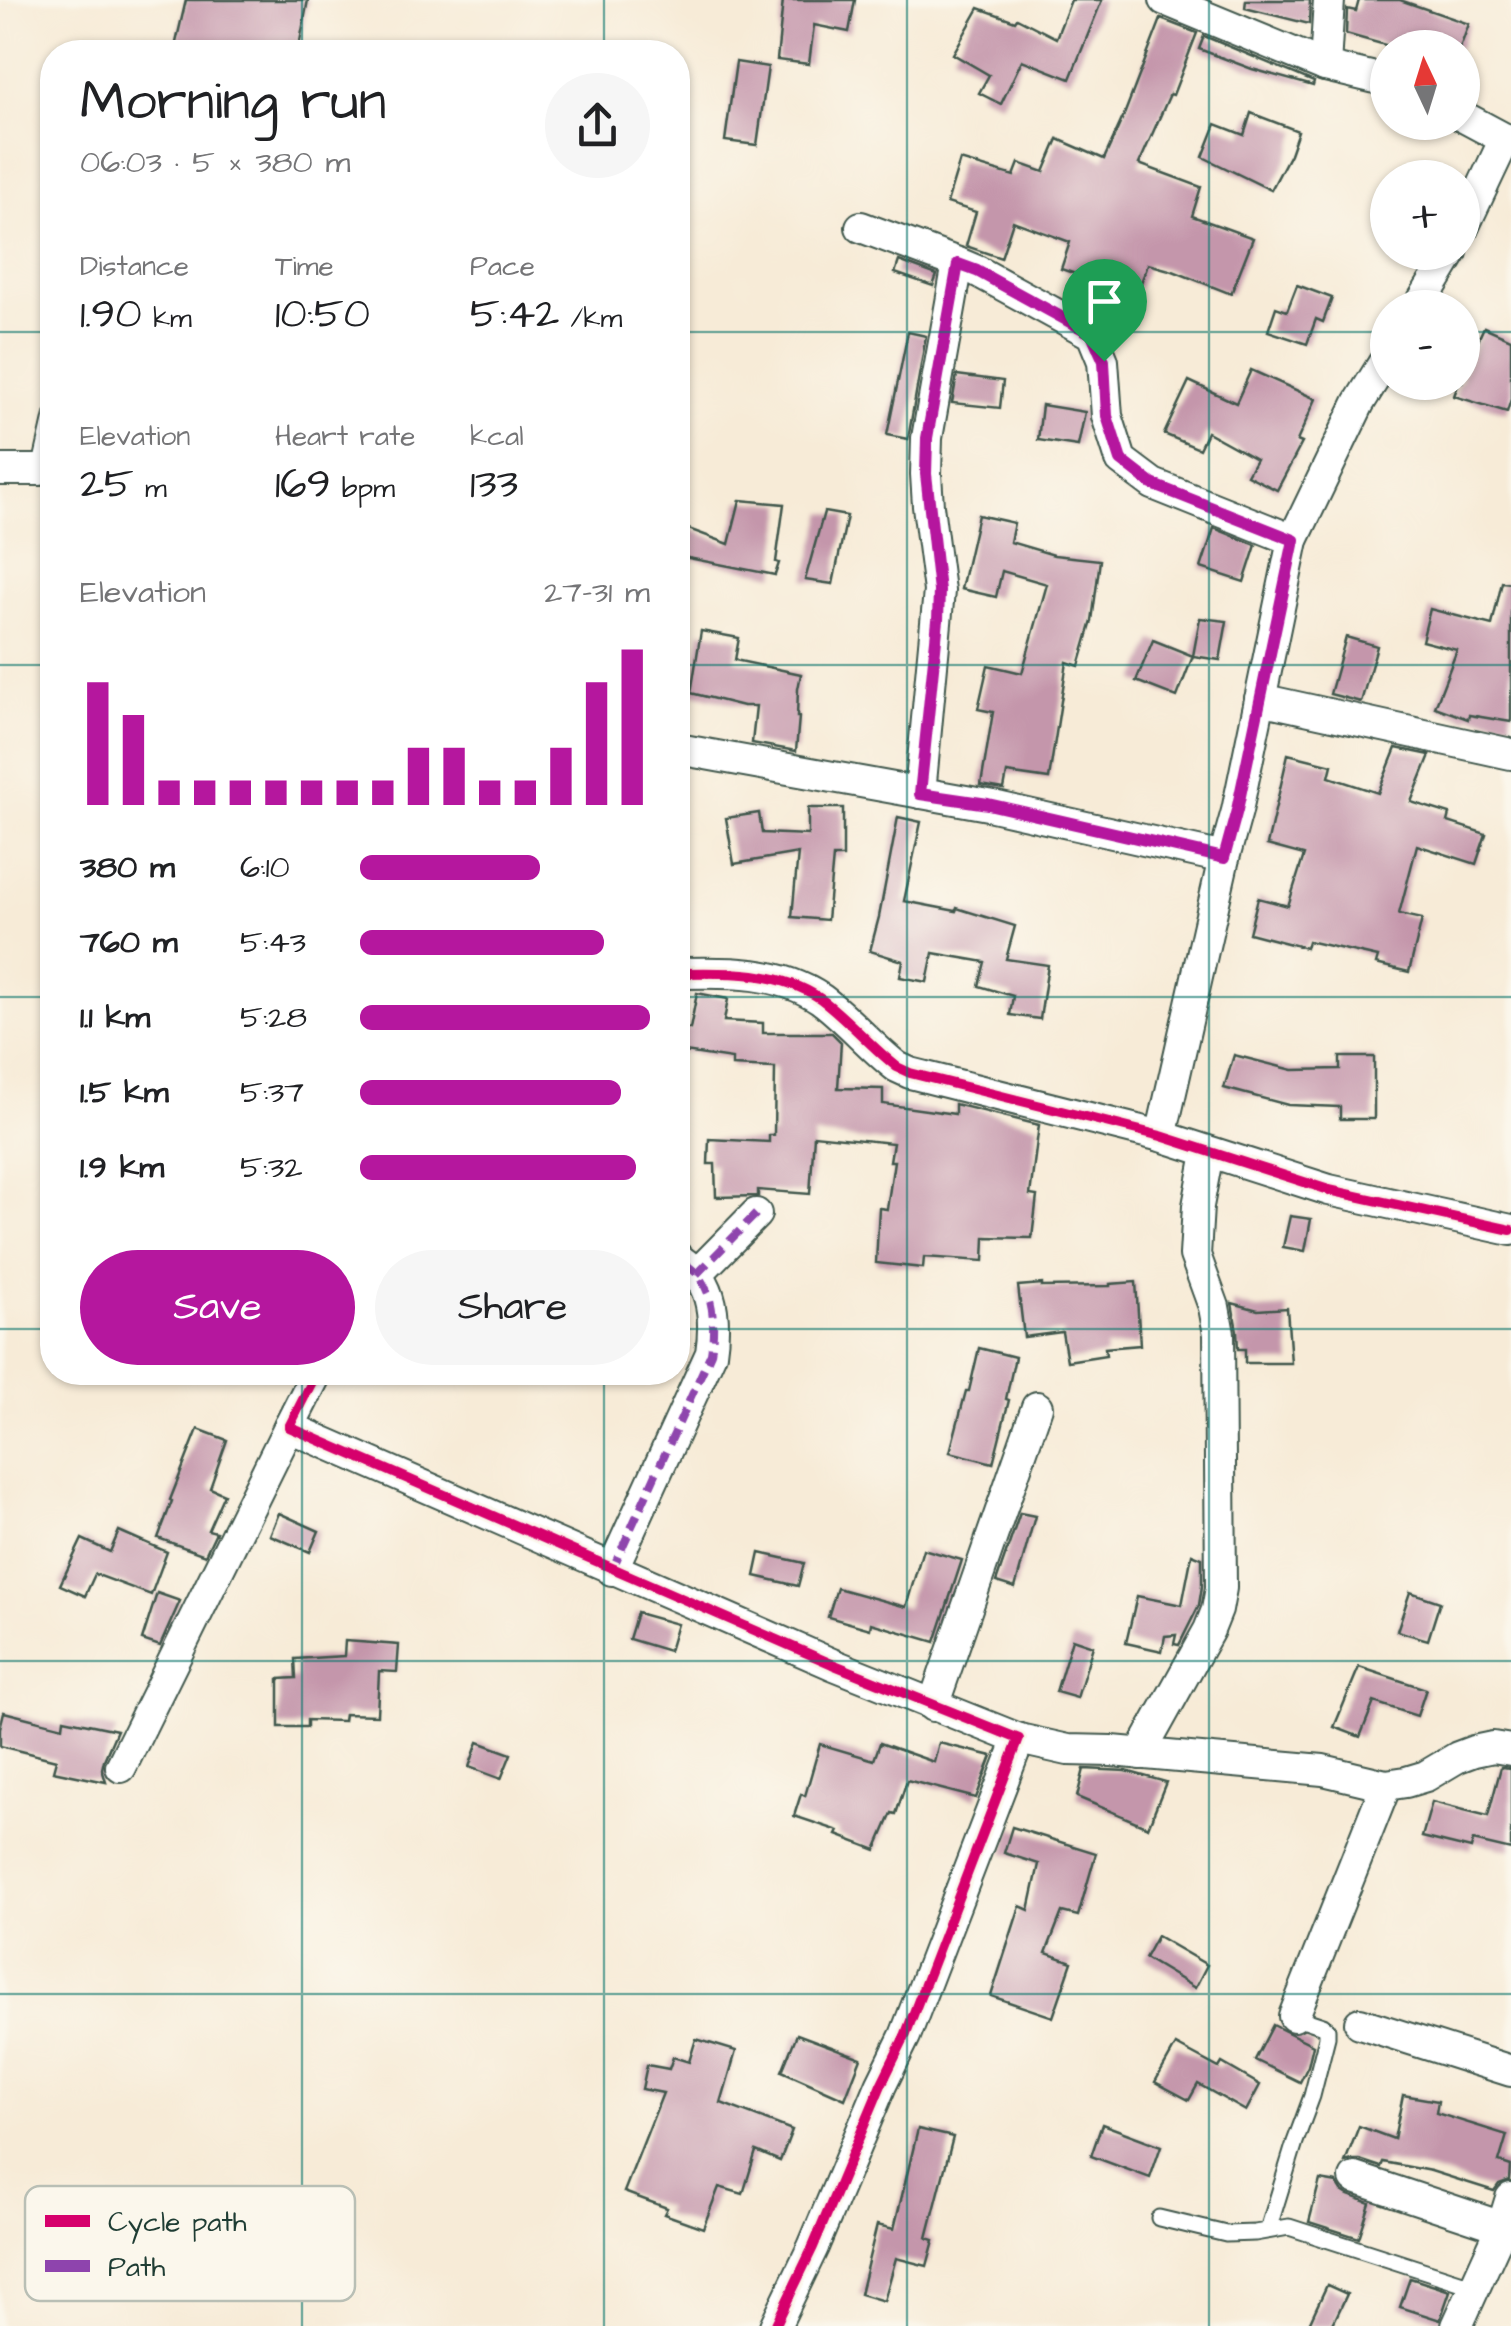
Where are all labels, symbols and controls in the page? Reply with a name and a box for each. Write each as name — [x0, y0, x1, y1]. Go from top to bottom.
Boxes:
north arrow — [1370, 30, 1480, 140]
map controls — [1370, 30, 1480, 400]
text: Morning run — [80, 64, 386, 140]
button: share — [545, 73, 650, 178]
text: 06:03 · 5 × 380 m — [80, 140, 350, 185]
button: + — [1370, 160, 1480, 270]
text: Distance — [80, 247, 189, 286]
text: Time — [275, 247, 334, 286]
text: Pace — [470, 247, 535, 286]
pin — [1062, 259, 1147, 362]
icon: arrive — [1077, 274, 1132, 329]
text: 1.90 — [80, 286, 142, 344]
text: 10:50 — [275, 286, 370, 344]
text: 5:42 — [470, 286, 559, 344]
button: − — [1370, 290, 1480, 400]
text: km — [142, 299, 192, 338]
text: /km — [559, 299, 622, 338]
text: Elevation — [80, 417, 190, 456]
text: Heart rate — [275, 417, 416, 456]
text: kcal — [470, 417, 524, 456]
text: 25 — [80, 456, 134, 514]
text: 169 — [275, 456, 331, 514]
text: 133 — [470, 456, 518, 514]
text: m — [134, 469, 167, 508]
text: bpm — [331, 469, 395, 508]
text: Elevation — [80, 570, 206, 615]
text: 27–31 m — [544, 570, 650, 615]
text: 380 m — [80, 845, 175, 890]
text: 6:10 — [240, 845, 290, 890]
text: 760 m — [80, 920, 178, 965]
text: 5:43 — [240, 920, 306, 965]
text: 1.1 km — [80, 995, 150, 1040]
text: 5:28 — [240, 995, 307, 1040]
text: 1.5 km — [80, 1070, 169, 1115]
text: 5:37 — [240, 1070, 304, 1115]
text: 1.9 km — [80, 1145, 164, 1190]
text: 5:32 — [240, 1145, 303, 1190]
button: Save — [80, 1250, 355, 1365]
button: Share — [375, 1250, 650, 1365]
legend — [25, 2186, 355, 2301]
text: Cycle path — [108, 2203, 247, 2244]
text: Path — [108, 2248, 165, 2287]

